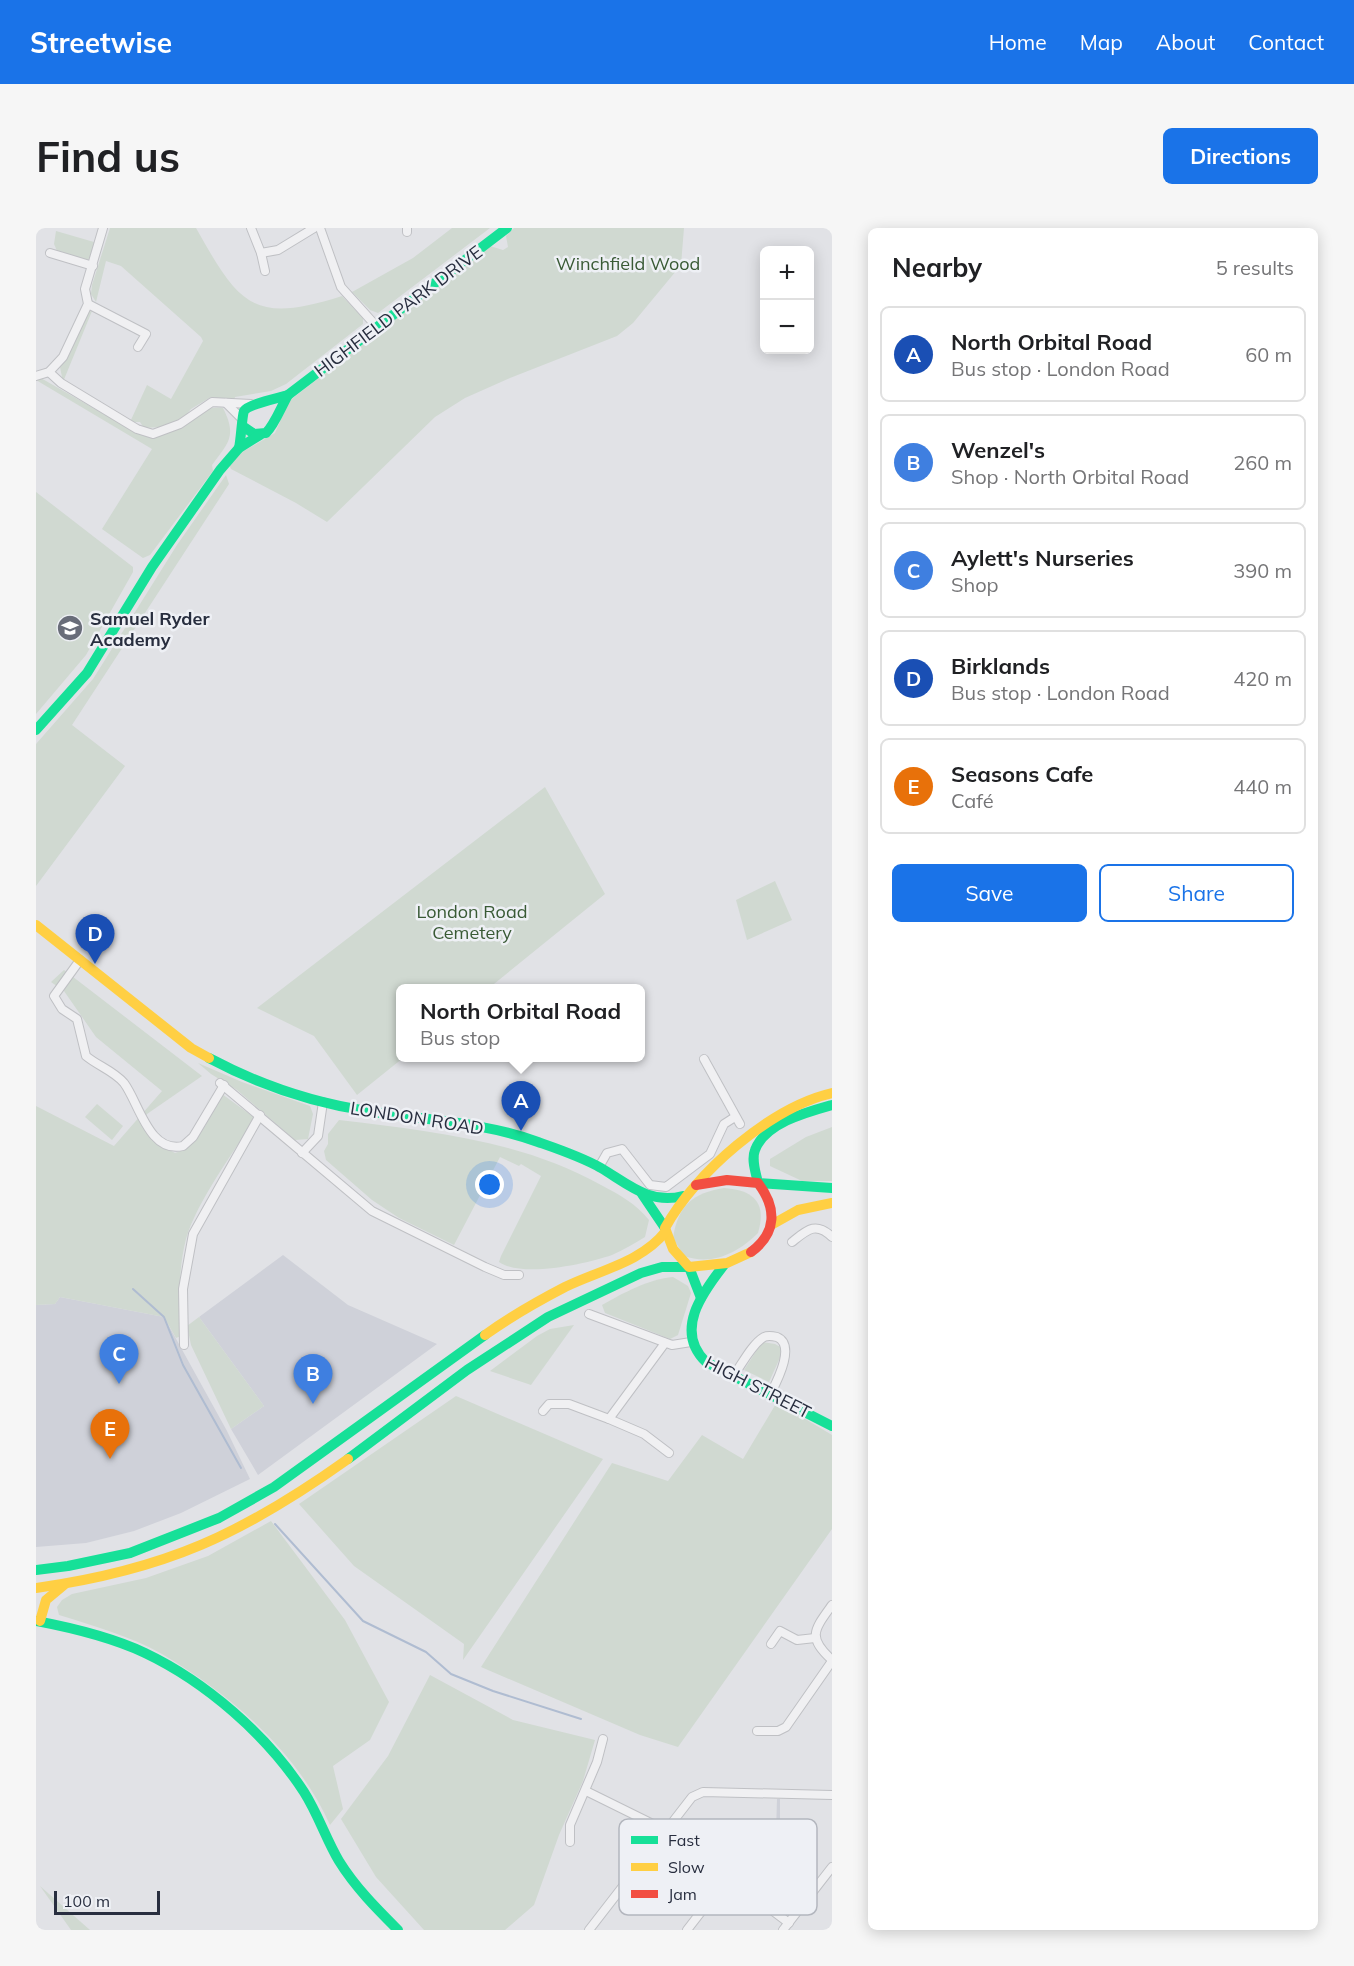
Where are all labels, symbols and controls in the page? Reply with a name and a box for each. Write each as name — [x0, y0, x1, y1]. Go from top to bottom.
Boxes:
text: Streetwise — [30, 25, 172, 60]
text: Home — [989, 29, 1047, 55]
text: Map — [1080, 29, 1123, 55]
text: About — [1156, 29, 1215, 55]
text: Contact — [1248, 29, 1324, 55]
button: Directions — [1163, 128, 1318, 184]
text: Find us — [36, 130, 180, 183]
street label: HIGHFIELD PARK DRIVE — [309, 240, 487, 382]
map controls — [760, 246, 814, 354]
button: + — [760, 246, 814, 300]
text: Nearby — [892, 251, 982, 284]
park label: Winchfield Wood — [556, 252, 700, 275]
text: 5 results — [1216, 255, 1294, 280]
button: − — [760, 300, 814, 354]
text: North Orbital Road — [951, 328, 1152, 356]
text: A — [906, 342, 921, 367]
text: 60 m — [1245, 342, 1292, 367]
text: Bus stop · London Road — [951, 356, 1170, 381]
text: Wenzel's — [951, 436, 1045, 464]
text: B — [907, 450, 920, 475]
text: 260 m — [1233, 450, 1292, 475]
text: Shop · North Orbital Road — [951, 464, 1189, 489]
text: Aylett's Nurseries — [951, 544, 1134, 572]
text: C — [907, 558, 920, 583]
text: 390 m — [1233, 558, 1292, 583]
text: Shop — [951, 572, 999, 597]
place label: Samuel Ryder Academy — [90, 607, 210, 651]
school or university icon: Samuel Ryder Academy — [55, 613, 85, 643]
text: Birklands — [951, 652, 1050, 680]
text: D — [906, 666, 921, 691]
text: 420 m — [1233, 666, 1292, 691]
text: Bus stop · London Road — [951, 680, 1170, 705]
text: Seasons Cafe — [951, 760, 1093, 788]
text: E — [908, 774, 919, 799]
text: 440 m — [1233, 774, 1292, 799]
text: Café — [951, 788, 994, 813]
button: Save — [892, 864, 1087, 922]
button: Share — [1099, 864, 1294, 922]
park label: London Road Cemetery — [417, 900, 528, 944]
pin: D — [76, 914, 114, 964]
popup — [396, 984, 645, 1062]
text: North Orbital Road — [420, 997, 621, 1025]
text: Bus stop — [420, 1025, 500, 1050]
pin: A — [502, 1082, 540, 1131]
street label: LONDON ROAD — [349, 1096, 485, 1140]
your location — [475, 1170, 504, 1199]
pin: C — [100, 1334, 139, 1384]
street label: HIGH STREET — [701, 1350, 815, 1424]
pin: B — [294, 1354, 332, 1404]
pin: E — [90, 1410, 130, 1459]
legend — [619, 1819, 817, 1915]
text: Fast — [668, 1830, 700, 1850]
text: Slow — [668, 1857, 705, 1877]
text: Jam — [668, 1884, 697, 1904]
scale bar — [54, 1888, 160, 1916]
text: 100 m — [63, 1891, 110, 1911]

